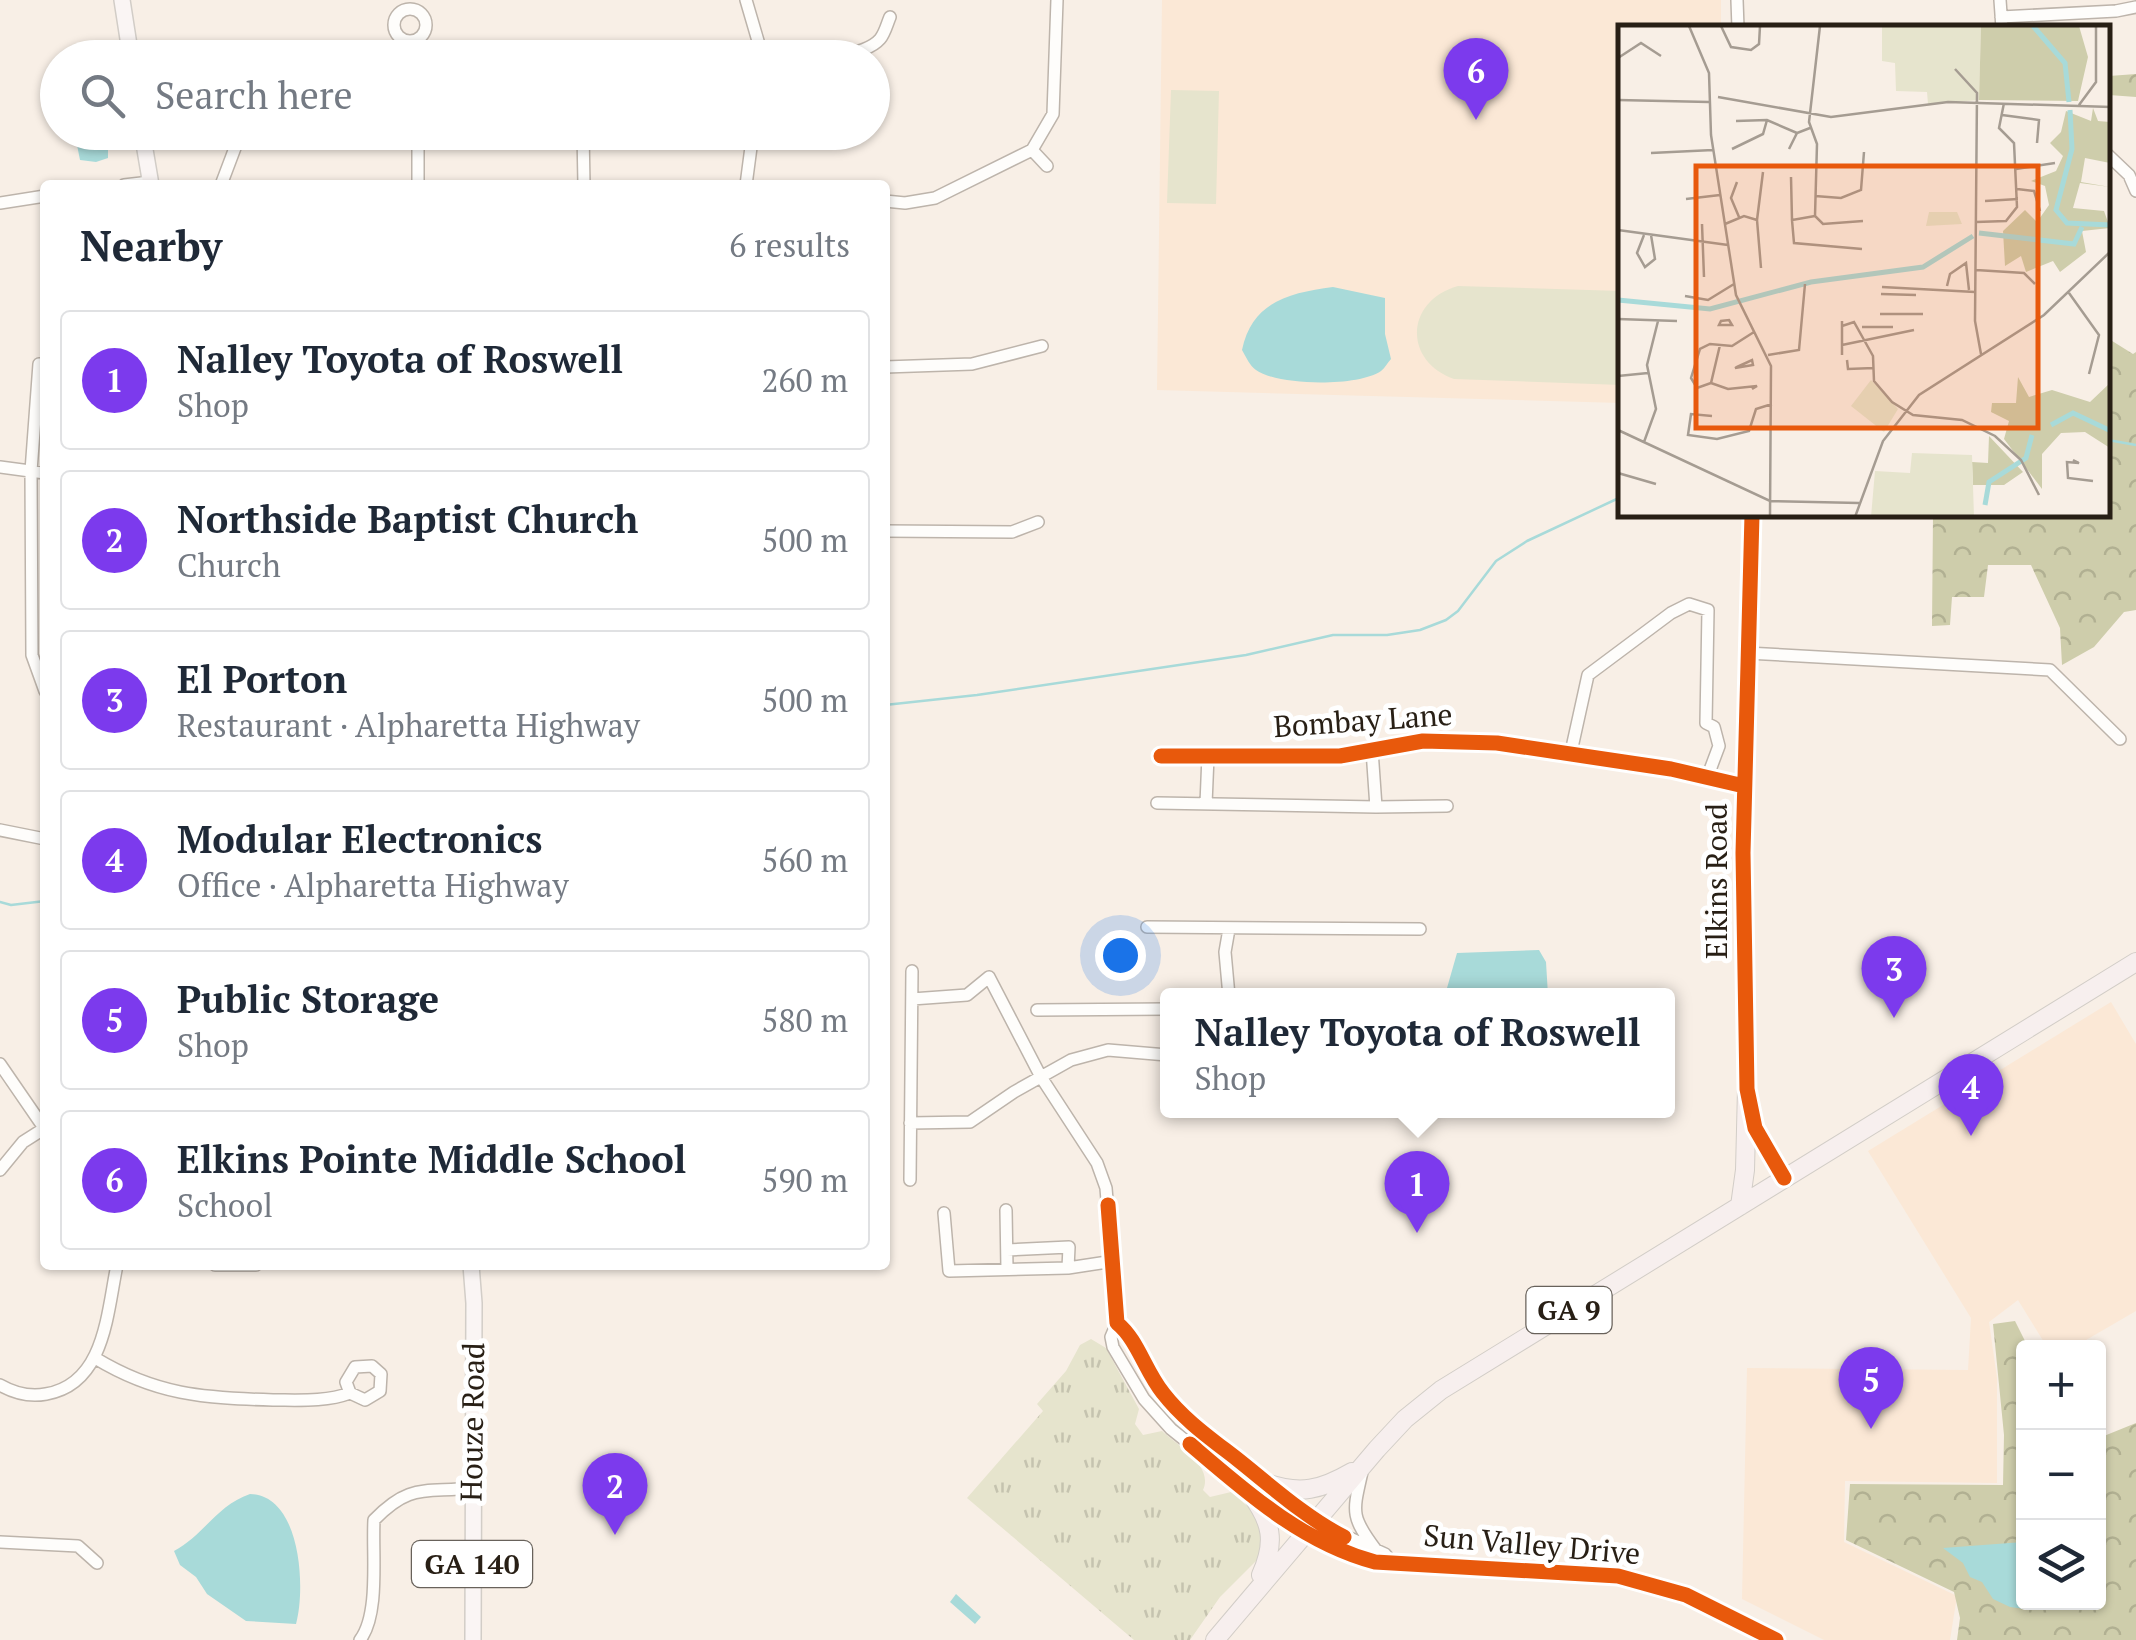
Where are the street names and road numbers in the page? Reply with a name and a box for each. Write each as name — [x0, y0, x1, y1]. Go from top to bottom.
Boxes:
street label: Bombay Lane — [1272, 694, 1454, 746]
street label: Elkins Road — [1696, 803, 1736, 959]
road number: GA 9 — [1526, 1287, 1612, 1333]
street label: Houze Road — [451, 1342, 493, 1502]
street label: Sun Valley Drive — [1422, 1515, 1642, 1573]
road number: GA 140 — [412, 1541, 532, 1587]

